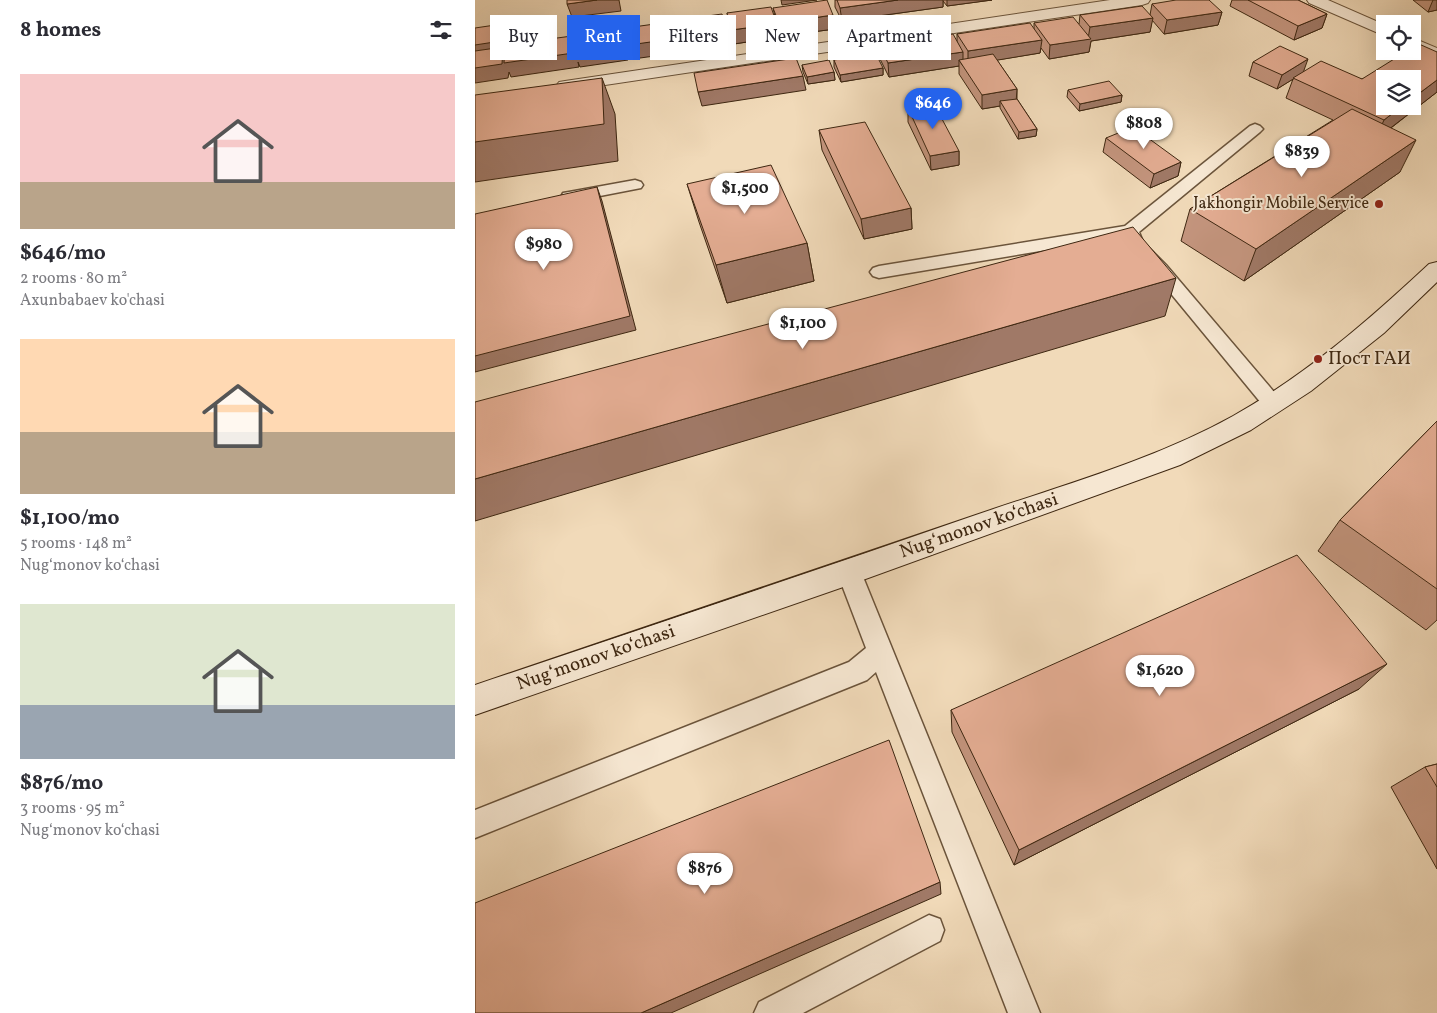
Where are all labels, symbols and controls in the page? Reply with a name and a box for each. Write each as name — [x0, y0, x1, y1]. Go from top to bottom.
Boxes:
chip: Buy — [490, 15, 557, 60]
chip: Rent — [567, 15, 640, 60]
chip: Filters — [650, 15, 736, 60]
chip: New — [746, 15, 818, 60]
chip: Apartment — [828, 15, 951, 60]
map controls — [1376, 15, 1421, 115]
button: locate — [1376, 15, 1421, 60]
text: 8 homes — [20, 16, 101, 45]
icon: filters — [427, 16, 455, 44]
button: layers — [1376, 70, 1421, 115]
pin: $646 — [903, 88, 963, 130]
text: $646 — [915, 93, 951, 115]
icon: home — [193, 106, 283, 196]
pin: $808 — [1114, 108, 1174, 150]
text: $808 — [1126, 113, 1162, 135]
pin: $839 — [1272, 136, 1332, 178]
text: $839 — [1285, 141, 1319, 163]
pin: $1,500 — [704, 172, 786, 215]
text: $1,500 — [721, 178, 769, 200]
place label: Jakhongir Mobile Service — [1193, 193, 1369, 215]
marker: Jakhongir Mobile Service — [1373, 198, 1385, 210]
pin: $980 — [514, 228, 574, 271]
text: $980 — [526, 234, 562, 256]
text: $646/mo — [20, 239, 106, 268]
text: 2 rooms · 80 m² — [20, 268, 127, 290]
text: Axunbabaev ko'chasi — [20, 290, 165, 312]
pin: $1,100 — [762, 308, 844, 350]
text: $1,100 — [780, 313, 826, 335]
place label: Пост ГАИ — [1328, 346, 1411, 372]
marker: Пост ГАИ — [1312, 353, 1324, 365]
icon: home — [193, 371, 283, 461]
street label: Nugʻmonov koʻchasi — [896, 487, 1062, 565]
text: $1,100/mo — [20, 504, 120, 533]
text: 5 rooms · 148 m² — [20, 533, 132, 555]
text: Nugʻmonov koʻchasi — [20, 555, 160, 577]
street label: Nugʻmonov koʻchasi — [513, 619, 679, 697]
icon: home — [193, 636, 283, 726]
pin: $1,620 — [1119, 654, 1201, 697]
text: $1,620 — [1137, 660, 1183, 682]
text: $876/mo — [20, 769, 103, 798]
text: 3 rooms · 95 m² — [20, 798, 125, 820]
text: Nugʻmonov koʻchasi — [20, 820, 160, 842]
pin: $876 — [675, 852, 735, 895]
text: $876 — [688, 858, 722, 880]

